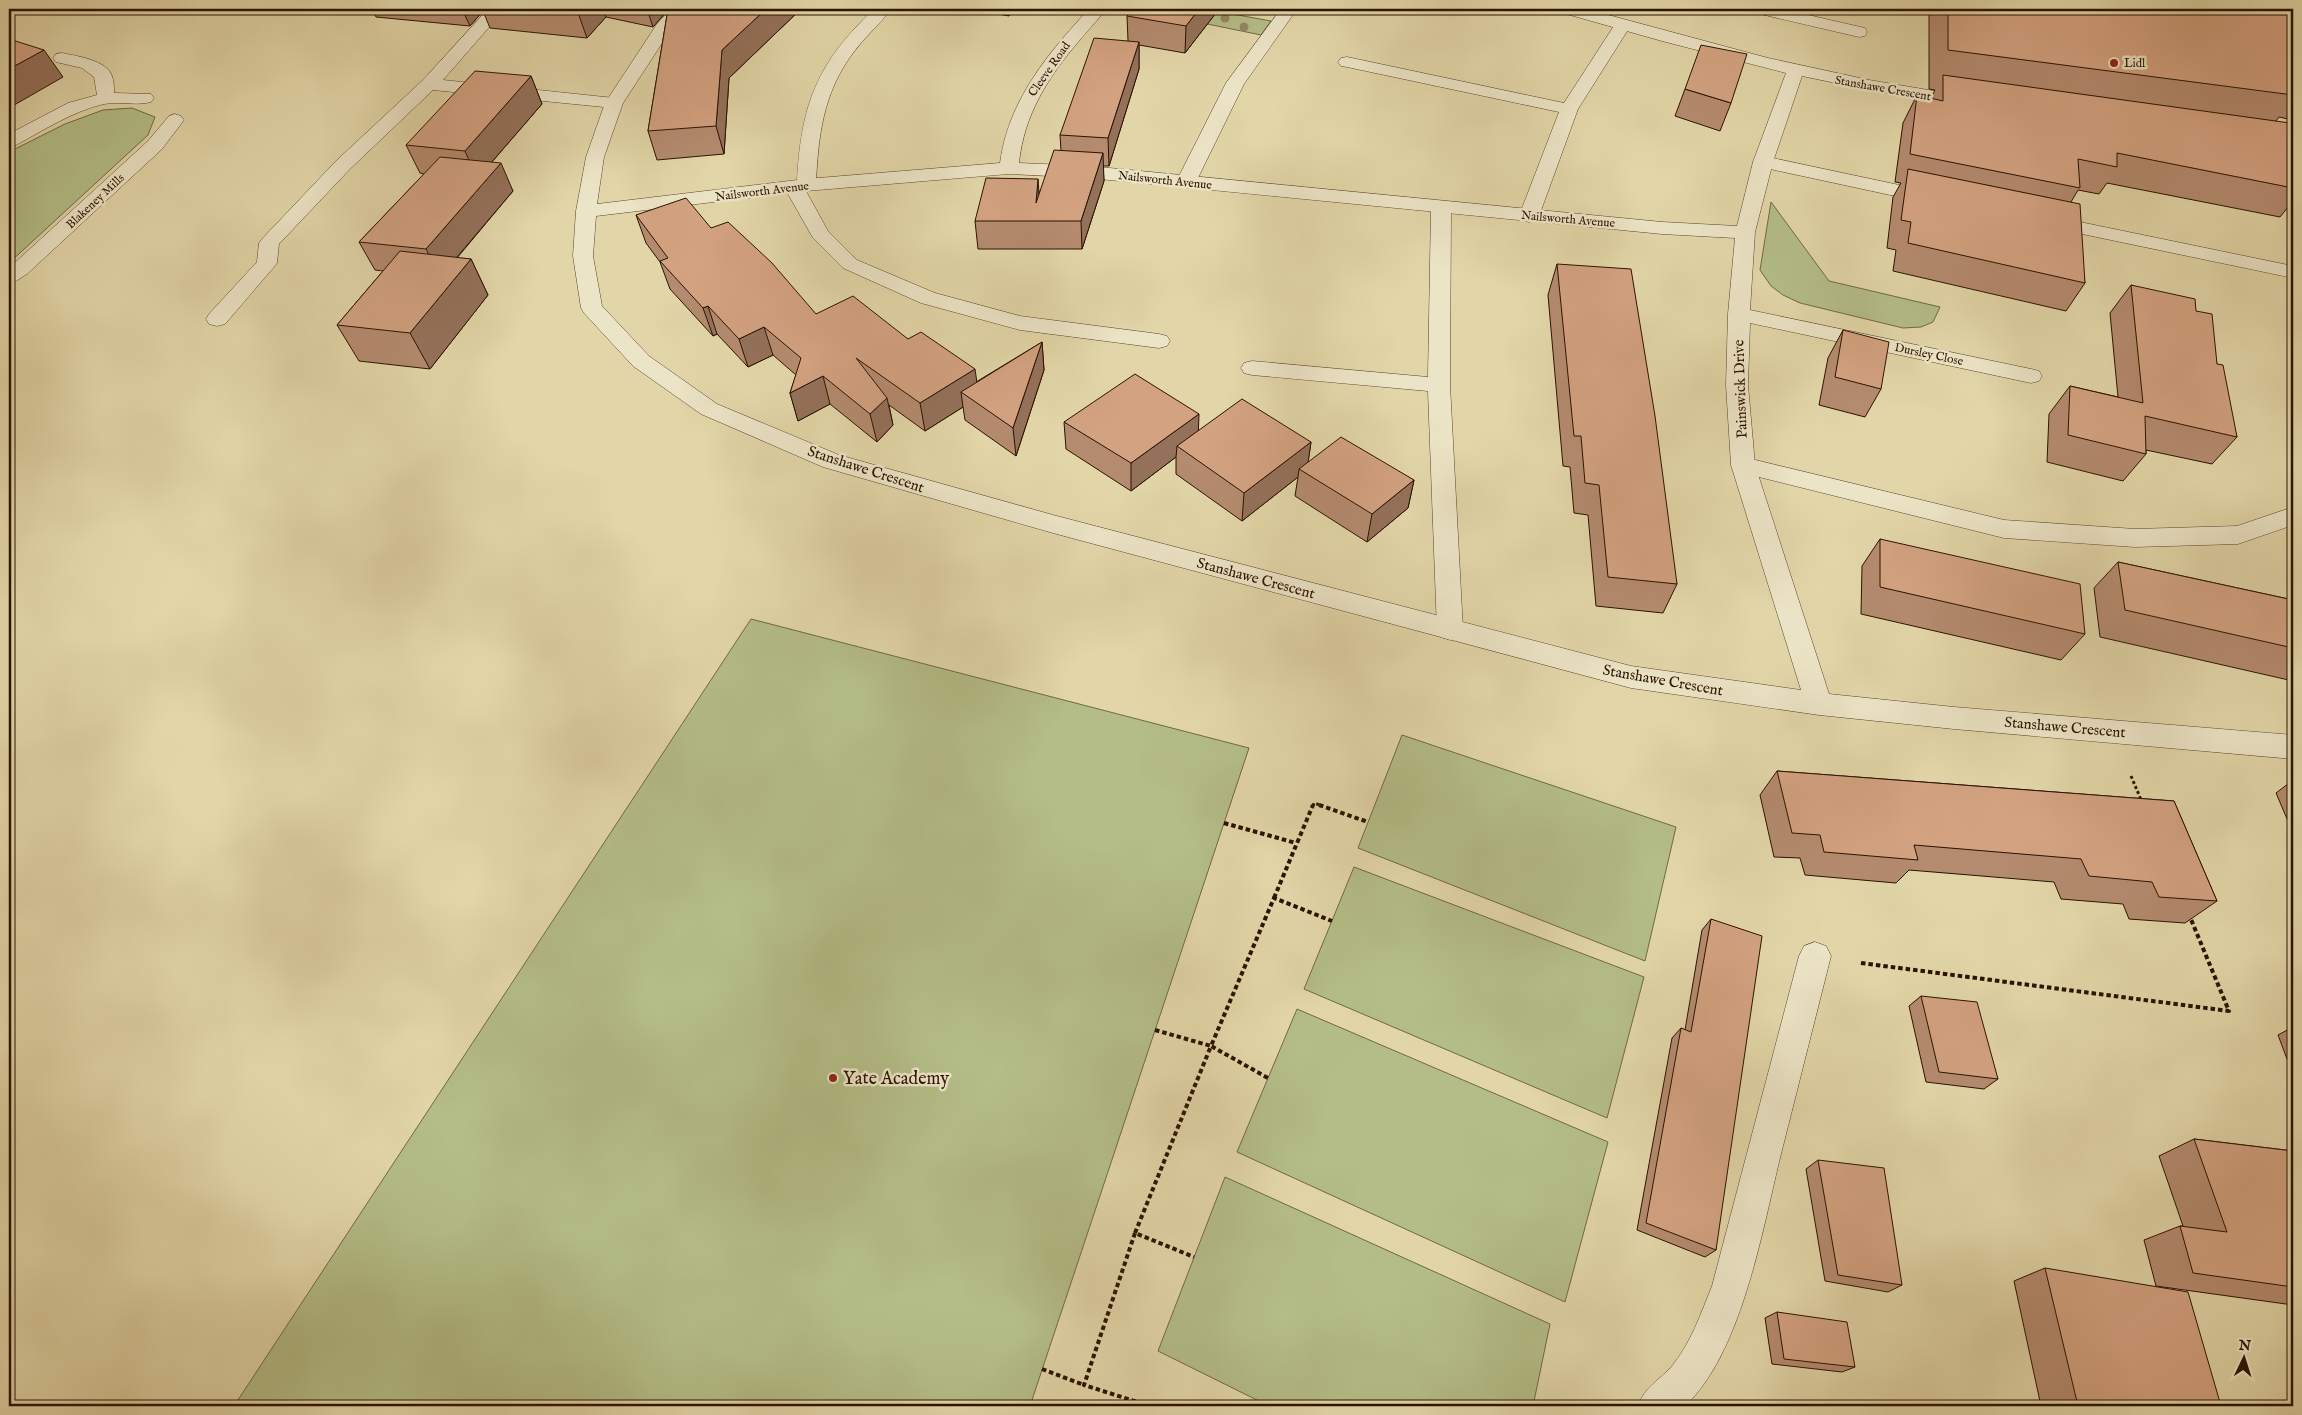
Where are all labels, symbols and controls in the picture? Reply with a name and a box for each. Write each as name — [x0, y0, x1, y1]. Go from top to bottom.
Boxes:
street label: Cleeve Road — [1025, 39, 1074, 100]
place label: Lidl — [2124, 56, 2146, 71]
marker: Lidl — [2108, 57, 2120, 69]
street label: Stanshawe Crescent — [1834, 73, 1932, 104]
street label: Nailsworth Avenue — [1117, 168, 1213, 193]
street label: Blakeney Mills — [63, 171, 128, 232]
street label: Nailsworth Avenue — [714, 178, 810, 205]
street label: Nailsworth Avenue — [1520, 208, 1616, 231]
street label: Painswick Drive — [1729, 339, 1752, 439]
street label: Dursley Close — [1893, 340, 1965, 369]
street label: Stanshawe Crescent — [805, 442, 927, 497]
street label: Stanshawe Crescent — [1195, 554, 1317, 603]
street label: Stanshawe Crescent — [1601, 661, 1724, 700]
street label: Stanshawe Crescent — [2004, 713, 2126, 742]
place label: Yate Academy — [843, 1068, 949, 1091]
marker: Yate Academy — [827, 1072, 839, 1084]
north arrow — [2220, 1332, 2270, 1382]
text: N — [2237, 1337, 2252, 1355]

